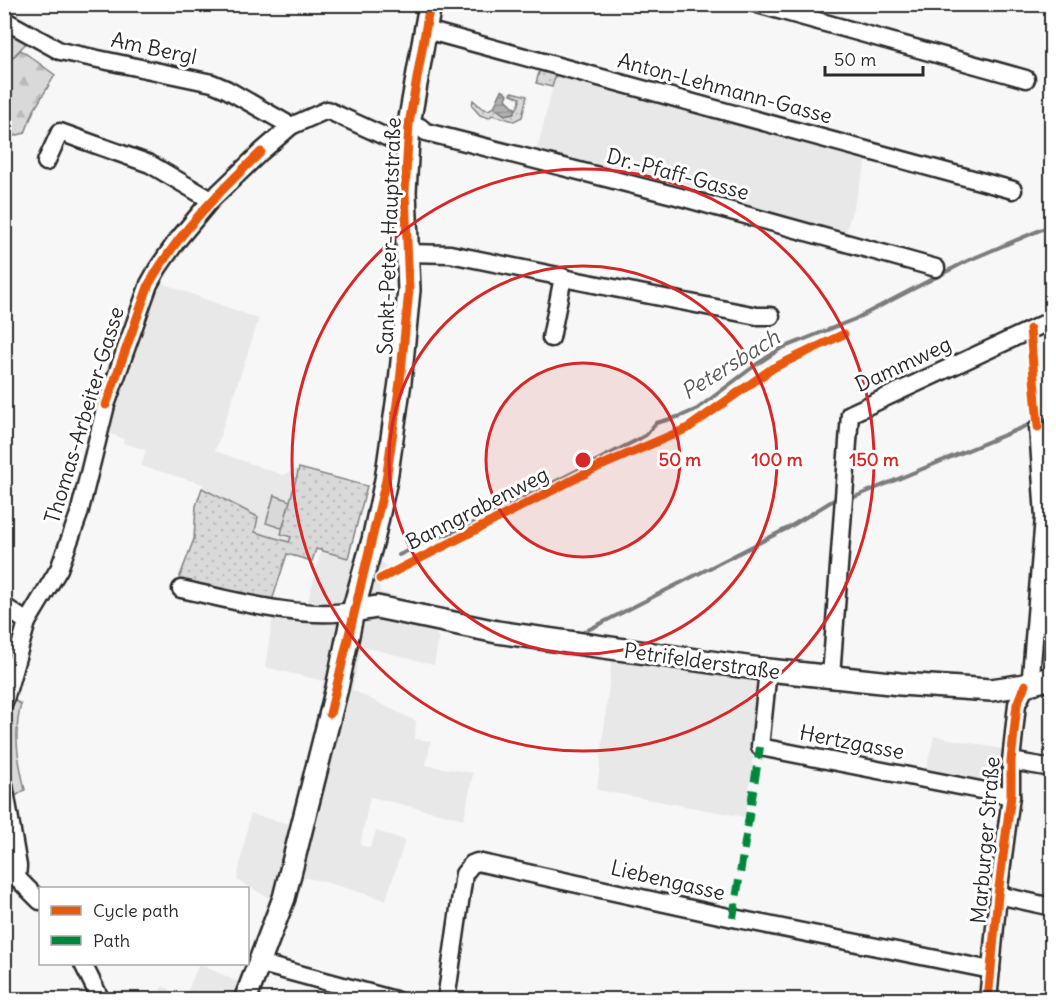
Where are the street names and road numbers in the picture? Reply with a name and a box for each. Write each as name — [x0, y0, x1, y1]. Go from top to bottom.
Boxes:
street label: Am Bergl — [109, 26, 199, 70]
street label: Anton-Lehmann-Gasse — [615, 46, 835, 130]
street label: Sankt-Peter-Hauptstraße — [371, 117, 407, 355]
street label: Dr.-Pfaff-Gasse — [604, 142, 752, 206]
street label: Thomas-Arbeiter-Gasse — [38, 303, 130, 527]
street label: Dammweg — [851, 330, 955, 398]
street label: Banngrabenweg — [401, 460, 553, 556]
street label: Petrifelderstraße — [622, 637, 782, 685]
street label: Hertzgasse — [797, 719, 907, 765]
street label: Marburger Straße — [964, 755, 1006, 925]
street label: Liebengasse — [608, 854, 728, 906]

